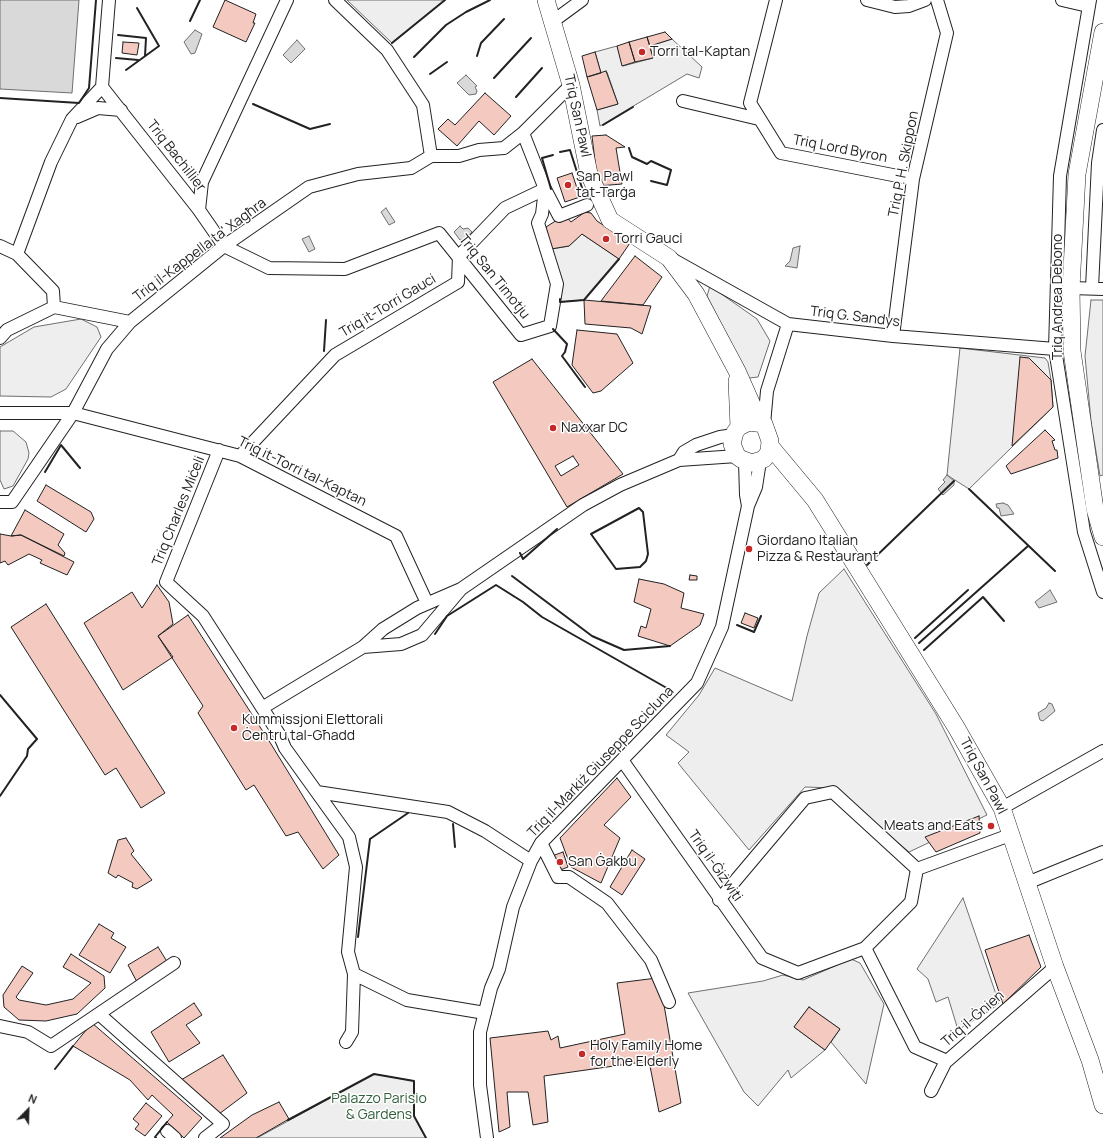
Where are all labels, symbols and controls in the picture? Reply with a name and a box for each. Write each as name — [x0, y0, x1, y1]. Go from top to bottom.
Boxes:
place label: Torri tal-Kaptan — [650, 44, 750, 60]
marker: Torri tal-Kaptan — [637, 47, 647, 57]
street label: Triq San Pawl — [560, 73, 594, 159]
street label: Triq P. H. Skippon — [885, 110, 923, 218]
street label: Triq Bachillier — [143, 117, 209, 195]
street label: Triq Lord Byron — [791, 132, 889, 166]
place label: San Pawl tat-Tarġa — [576, 169, 636, 202]
marker: San Pawl tat-Tarġa — [563, 180, 573, 190]
street label: Triq il-Kappella ta' Xagħra — [130, 195, 270, 305]
street label: Triq San Timotju — [455, 231, 533, 323]
place label: Torri Gauci — [614, 231, 682, 247]
marker: Torri Gauci — [601, 234, 611, 244]
street label: Triq Andrea Debono — [1050, 234, 1066, 360]
street label: Triq it-Torri Gauci — [337, 271, 439, 341]
street label: Triq G. Sandys — [809, 303, 901, 331]
place label: Naxxar DC — [561, 420, 628, 436]
marker: Naxxar DC — [548, 423, 558, 433]
street label: Triq it-Torri tal-Kaptan — [235, 434, 369, 510]
street label: Triq Charles Miċeli — [149, 454, 209, 568]
place label: Giordano Italian Pizza & Restaurant — [757, 533, 878, 566]
marker: Giordano Italian Pizza & Restaurant — [744, 544, 754, 554]
street label: Triq il-Markiż Giuseppe Scicluna — [524, 683, 678, 841]
place label: Kummissjoni Elettorali Ċentru tal-Għadd — [242, 712, 383, 744]
marker: Kummissjoni Elettorali Ċentru tal-Għadd — [229, 723, 239, 733]
street label: Triq San Pawl — [956, 735, 1010, 817]
place label: Meats and Eats — [884, 818, 983, 834]
marker: Meats and Eats — [986, 821, 996, 831]
street label: Triq il-Ġiżwiti — [684, 827, 746, 905]
place label: San Ġakbu — [568, 854, 637, 870]
marker: San Ġakbu — [555, 857, 565, 867]
street label: Triq il-Ġnien — [938, 987, 1008, 1051]
place label: Holy Family Home for the Elderly — [590, 1038, 702, 1070]
marker: Holy Family Home for the Elderly — [577, 1049, 587, 1059]
north arrow — [8, 1090, 48, 1130]
text: N — [26, 1090, 39, 1107]
park label: Palazzo Parisio & Gardens — [331, 1091, 427, 1124]

